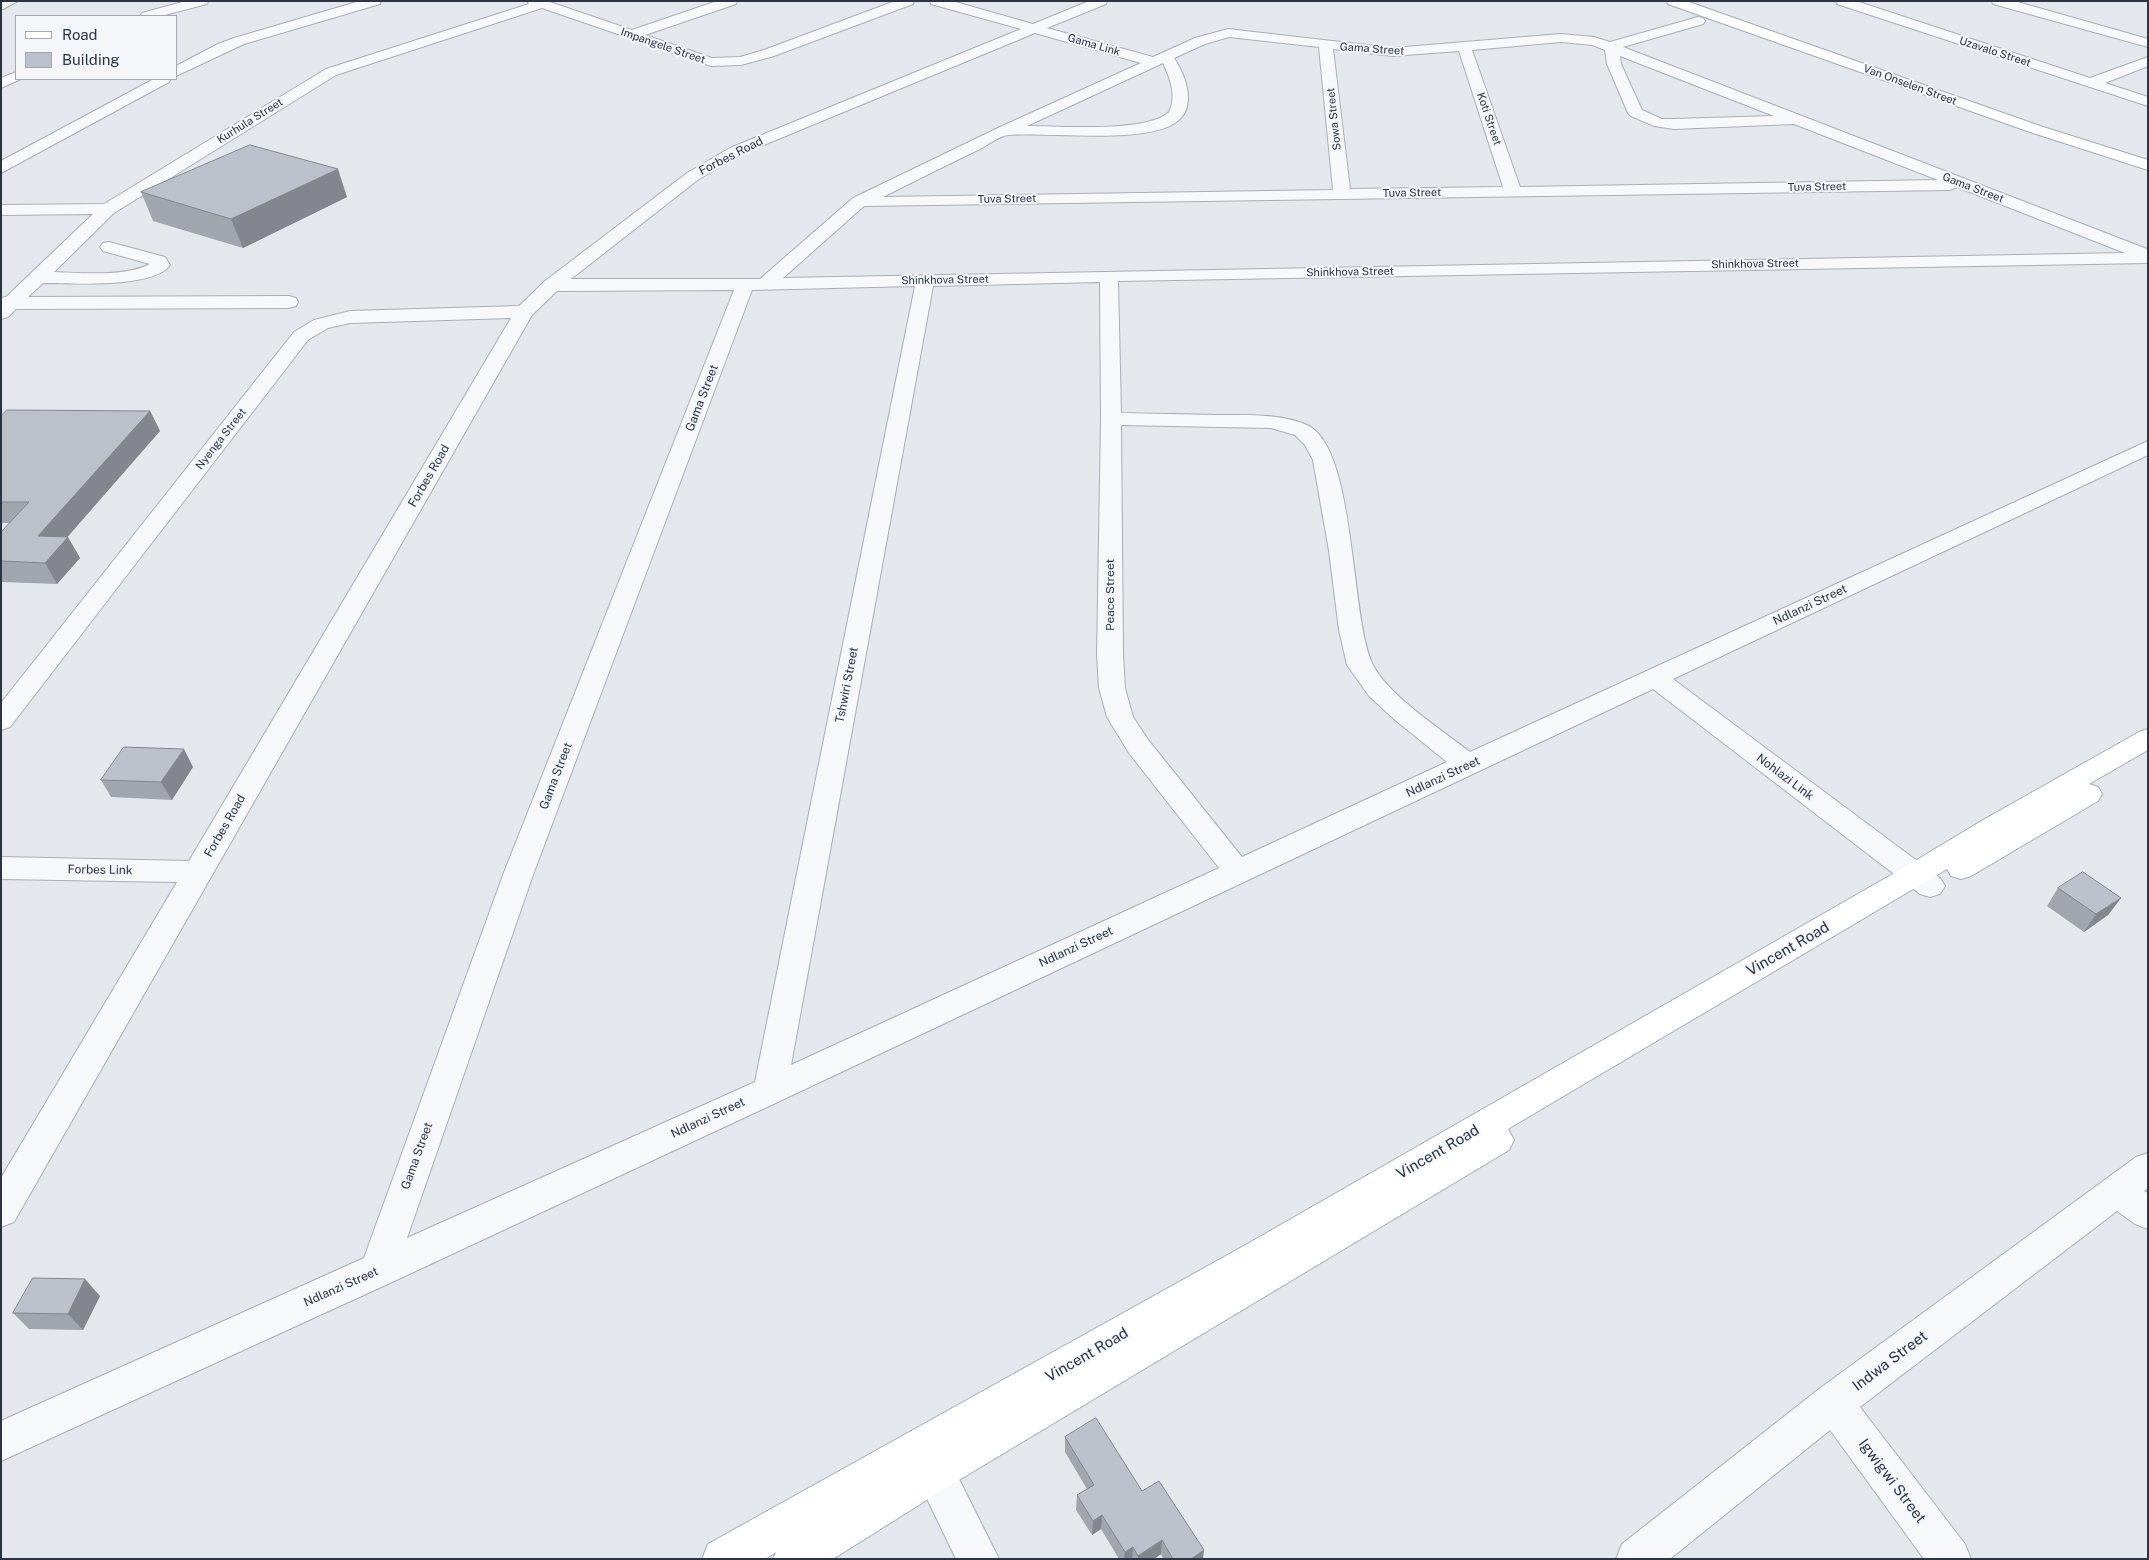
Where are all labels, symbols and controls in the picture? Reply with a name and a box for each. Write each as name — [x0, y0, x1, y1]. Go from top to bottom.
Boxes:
legend — [15, 15, 178, 80]
street label: Impangele Street — [619, 25, 707, 67]
text: Road — [62, 26, 98, 43]
street label: Gama Link — [1066, 31, 1122, 59]
street label: Uzavalo Street — [1958, 34, 2032, 70]
street label: Gama Street — [1339, 40, 1405, 58]
text: Building — [62, 51, 120, 68]
street label: Van Onselen Street — [1861, 62, 1959, 108]
street label: Sowa Street — [1324, 87, 1344, 151]
street label: Koti Street — [1474, 91, 1504, 147]
street label: Kurhula Street — [215, 96, 285, 146]
street label: Forbes Road — [697, 134, 765, 178]
street label: Gama Street — [1941, 170, 2005, 206]
street label: Tuva Street — [1788, 180, 1846, 194]
street label: Tuva Street — [1383, 186, 1441, 200]
street label: Tuva Street — [978, 192, 1036, 206]
street label: Shinkhova Street — [1711, 257, 1799, 271]
street label: Shinkhova Street — [1306, 265, 1394, 279]
street label: Shinkhova Street — [901, 273, 989, 287]
street label: Gama Street — [683, 363, 721, 433]
street label: Nyenga Street — [193, 406, 249, 472]
street label: Forbes Road — [405, 442, 453, 510]
street label: Peace Street — [1103, 559, 1117, 631]
street label: Ndlanzi Street — [1771, 582, 1849, 628]
street label: Tshwiri Street — [833, 646, 861, 724]
street label: Gama Street — [537, 741, 575, 811]
street label: Nohlazi Link — [1753, 751, 1817, 803]
street label: Ndlanzi Street — [1404, 754, 1482, 800]
street label: Forbes Road — [201, 792, 249, 860]
street label: Forbes Link — [67, 862, 133, 878]
street label: Vincent Road — [1743, 918, 1833, 980]
street label: Ndlanzi Street — [1037, 924, 1115, 970]
street label: Ndlanzi Street — [669, 1095, 747, 1141]
street label: Gama Street — [398, 1120, 436, 1192]
street label: Vincent Road — [1393, 1121, 1483, 1183]
street label: Ndlanzi Street — [302, 1264, 380, 1310]
street label: Vincent Road — [1042, 1324, 1132, 1386]
street label: Indwa Street — [1849, 1327, 1931, 1395]
street label: Igwigwi Street — [1854, 1435, 1930, 1527]

